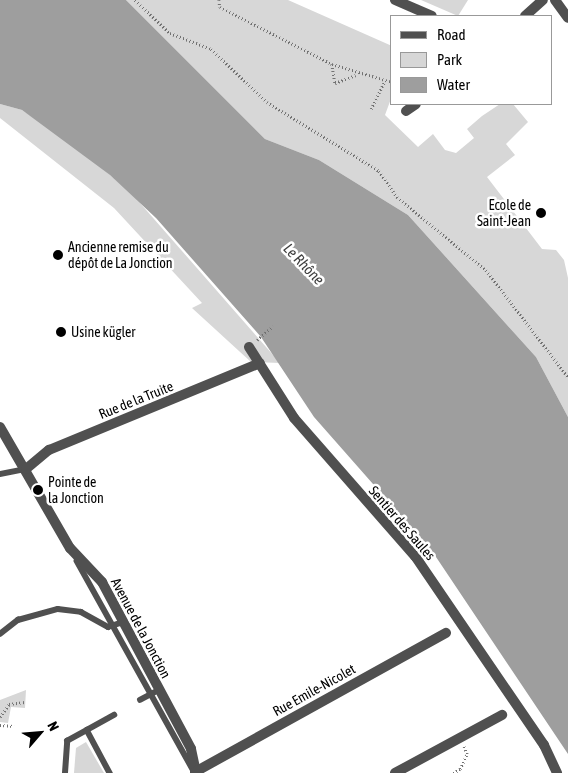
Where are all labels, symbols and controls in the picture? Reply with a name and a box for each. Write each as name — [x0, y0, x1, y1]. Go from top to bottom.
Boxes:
legend — [390, 15, 553, 105]
text: Road — [437, 26, 466, 43]
text: Park — [437, 51, 462, 68]
text: Water — [437, 76, 470, 93]
place label: Ecole de Saint-Jean — [477, 197, 531, 230]
marker: Ecole de Saint-Jean — [535, 207, 547, 219]
place label: Ancienne remise du dépôt de La Jonction — [68, 239, 173, 272]
water label: Le Rhône — [280, 240, 328, 288]
marker: Ancienne remise du dépôt de La Jonction — [52, 249, 64, 261]
place label: Usine kügler — [71, 324, 135, 340]
marker: Usine kügler — [55, 326, 67, 338]
street label: Rue de la Truite — [96, 377, 176, 423]
place label: Pointe de la Jonction — [48, 474, 104, 507]
street label: Sentier des Saules — [365, 483, 439, 563]
marker: Pointe de la Jonction — [32, 484, 44, 496]
street label: Avenue de la Jonction — [107, 575, 175, 681]
street label: Rue Emile-Nicolet — [270, 660, 358, 720]
north arrow — [15, 708, 65, 758]
text: N — [44, 719, 62, 733]

